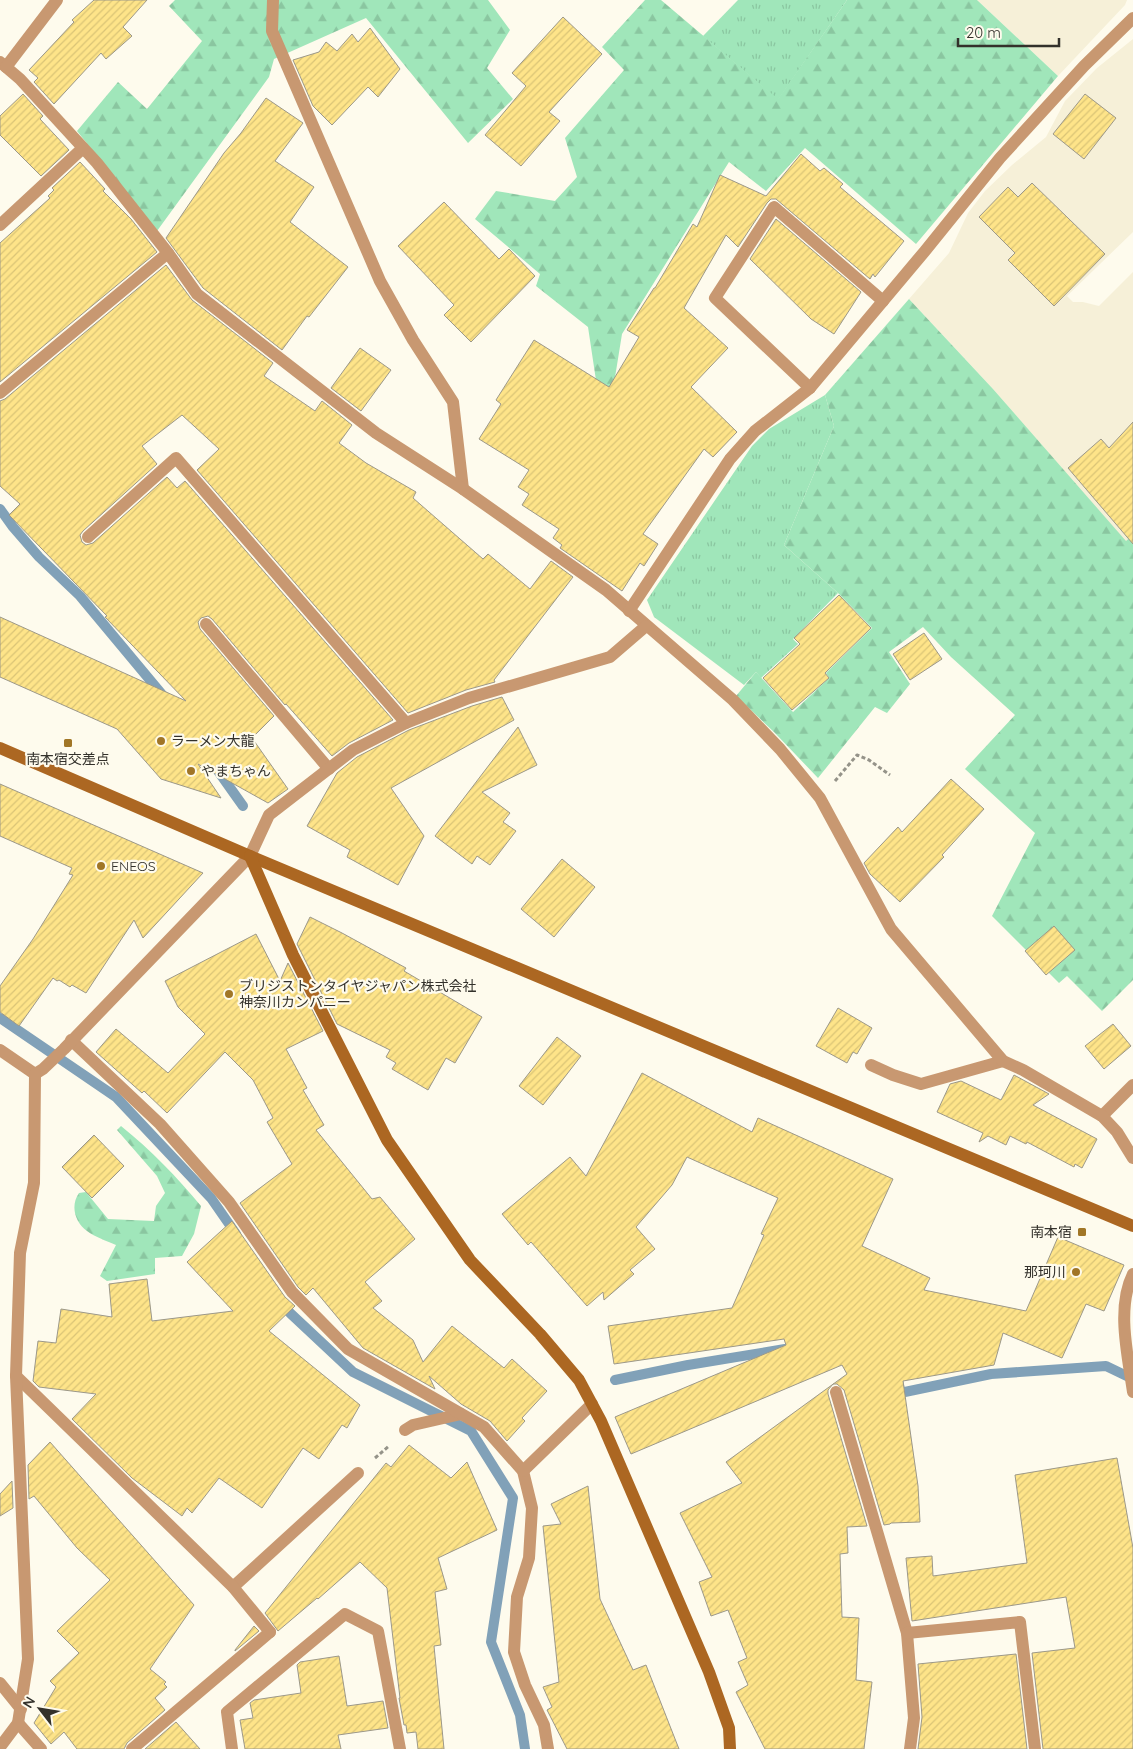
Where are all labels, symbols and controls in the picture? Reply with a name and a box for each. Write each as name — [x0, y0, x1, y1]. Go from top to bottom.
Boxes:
scale bar — [958, 15, 1059, 47]
text: 20 m — [966, 23, 1001, 42]
place label: ラーメン大龍 — [171, 732, 254, 750]
marker: ラーメン大龍 — [155, 735, 167, 747]
marker: 南本宿交差点 — [62, 737, 74, 749]
place label: 南本宿交差点 — [26, 750, 110, 768]
place label: やまちゃん — [201, 762, 271, 780]
marker: やまちゃん — [185, 765, 197, 777]
place label: ENEOS — [111, 857, 156, 875]
marker: ENEOS — [95, 860, 107, 872]
place label: ブリジストンタイヤジャパン株式会社 神奈川カンパニー — [239, 977, 477, 1011]
marker: ブリジストンタイヤジャパン株式会社 神奈川カンパニー — [223, 988, 235, 1000]
place label: 南本宿 — [1030, 1223, 1072, 1241]
marker: 南本宿 — [1076, 1226, 1088, 1238]
place label: 那珂川 — [1024, 1263, 1066, 1281]
marker: 那珂川 — [1070, 1266, 1082, 1278]
north arrow — [15, 1684, 65, 1734]
text: N — [18, 1693, 39, 1711]

